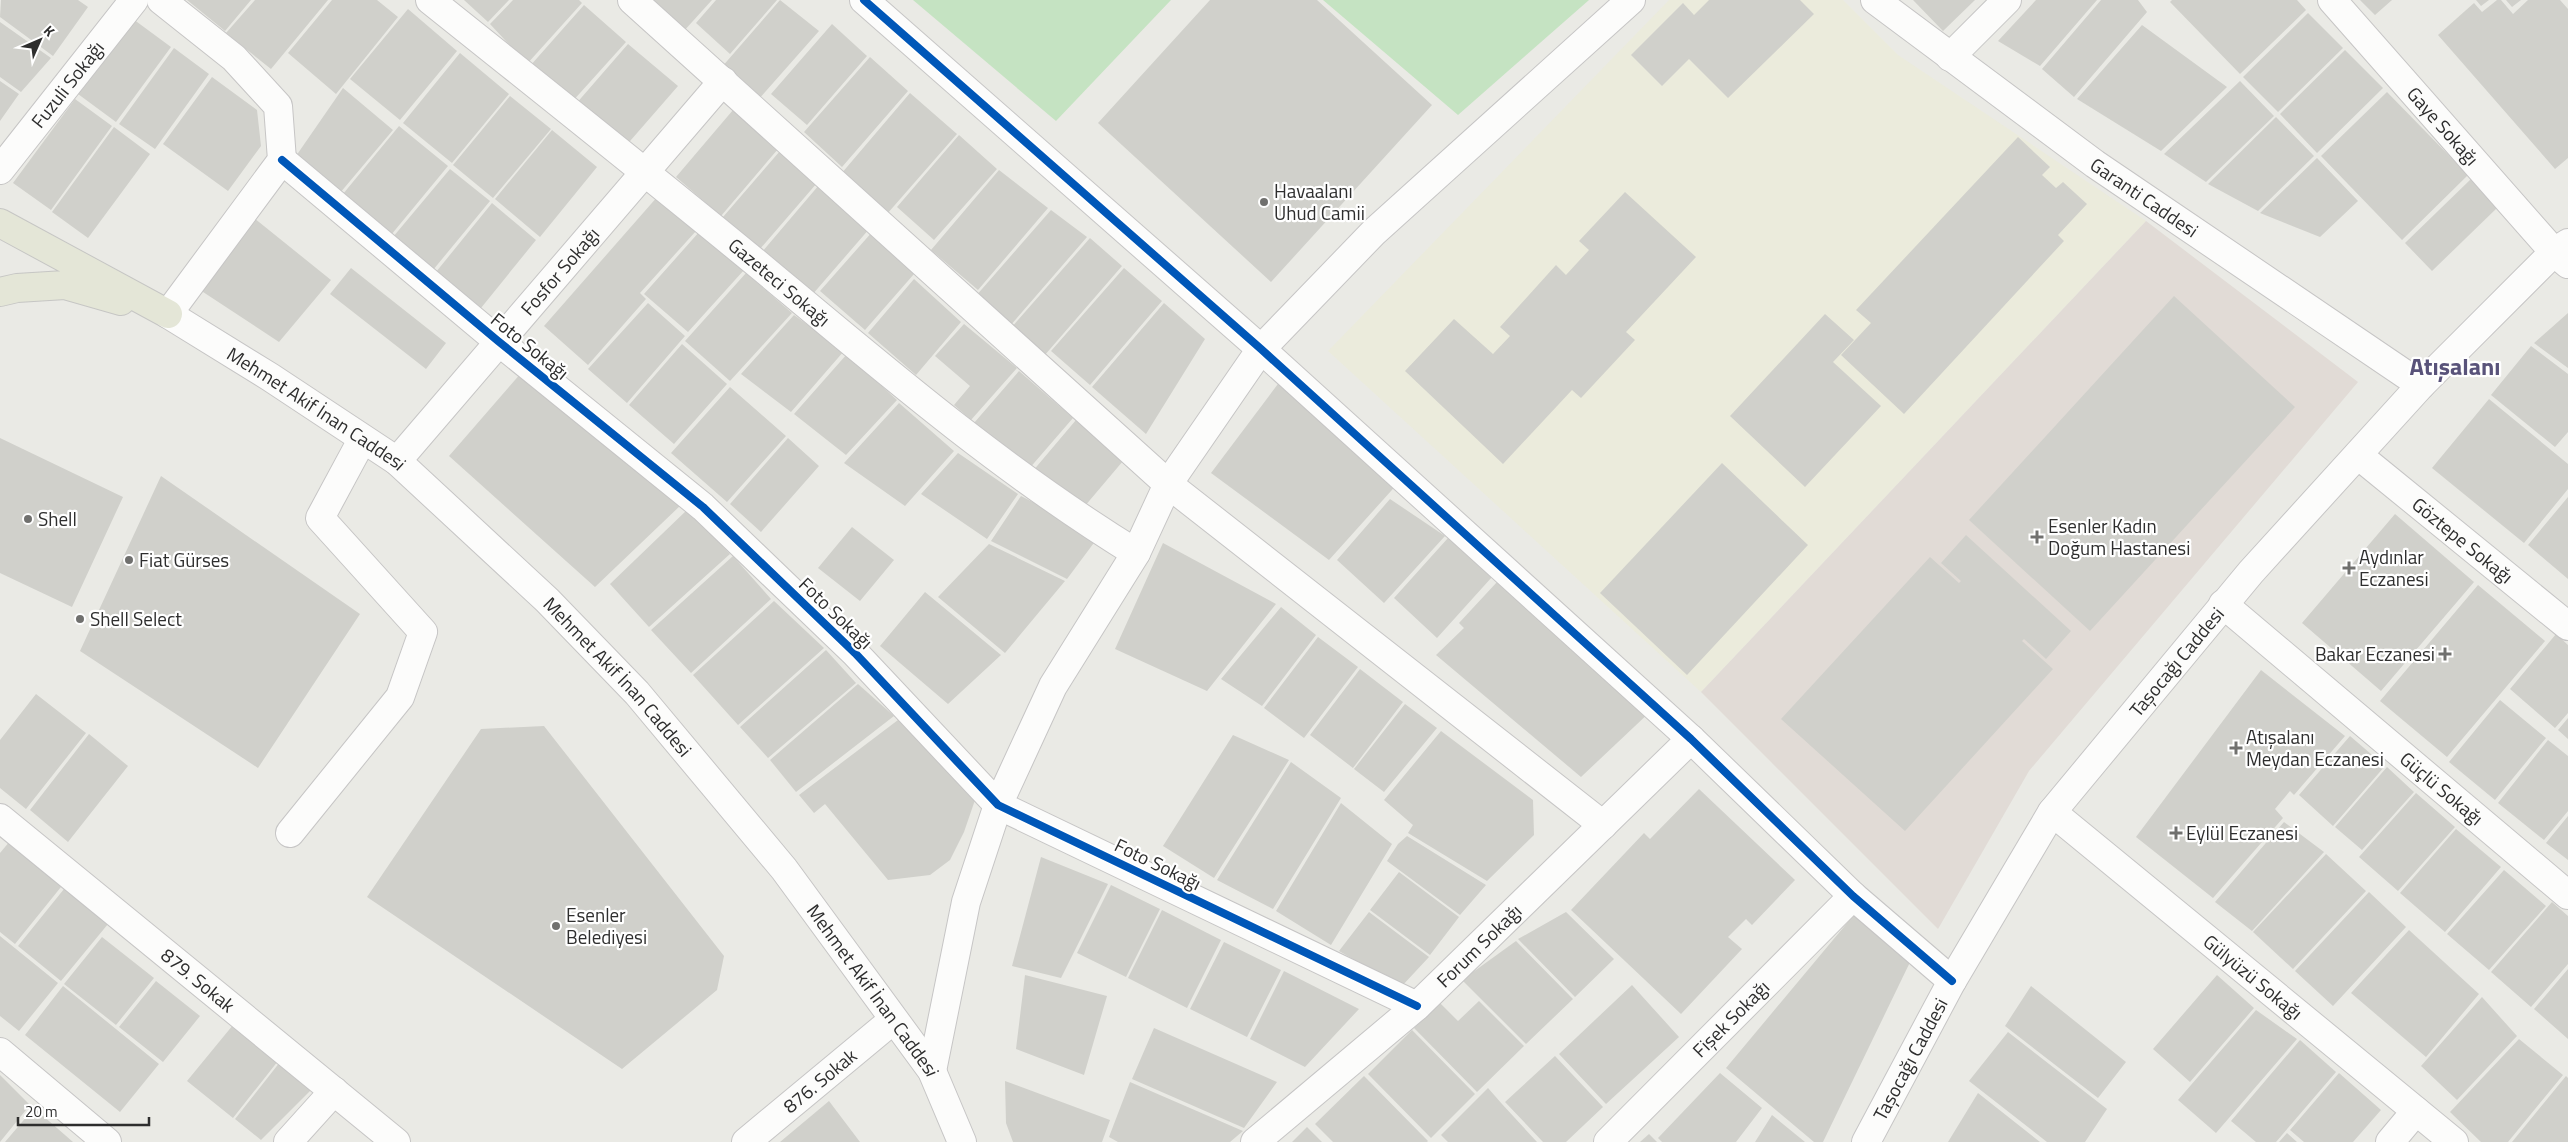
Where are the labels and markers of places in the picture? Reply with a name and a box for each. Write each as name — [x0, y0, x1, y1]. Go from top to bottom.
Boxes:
place label: Havaalanı Uhud Camii — [1274, 176, 1365, 227]
marker: Havaalanı Uhud Camii — [1258, 196, 1270, 208]
place label: Shell — [38, 504, 77, 533]
place label: Esenler Kadın Doğum Hastanesi — [2048, 511, 2190, 562]
marker: Shell — [22, 513, 34, 525]
marker: Esenler Kadın Doğum Hastanesi — [2030, 530, 2044, 544]
place label: Aydınlar Eczanesi — [2359, 542, 2429, 593]
place label: Fiat Gürses — [139, 545, 229, 574]
marker: Fiat Gürses — [123, 554, 135, 566]
marker: Aydınlar Eczanesi — [2343, 562, 2355, 574]
place label: Shell Select — [90, 604, 182, 633]
marker: Shell Select — [74, 613, 86, 625]
place label: Bakar Eczanesi — [2315, 639, 2435, 668]
marker: Bakar Eczanesi — [2439, 648, 2451, 660]
place label: Atışalanı Meydan Eczanesi — [2246, 722, 2384, 773]
marker: Atışalanı Meydan Eczanesi — [2230, 742, 2242, 754]
place label: Eylül Eczanesi — [2186, 818, 2298, 847]
marker: Eylül Eczanesi — [2170, 827, 2182, 839]
place label: Esenler Belediyesi — [566, 900, 647, 951]
marker: Esenler Belediyesi — [550, 920, 562, 932]

